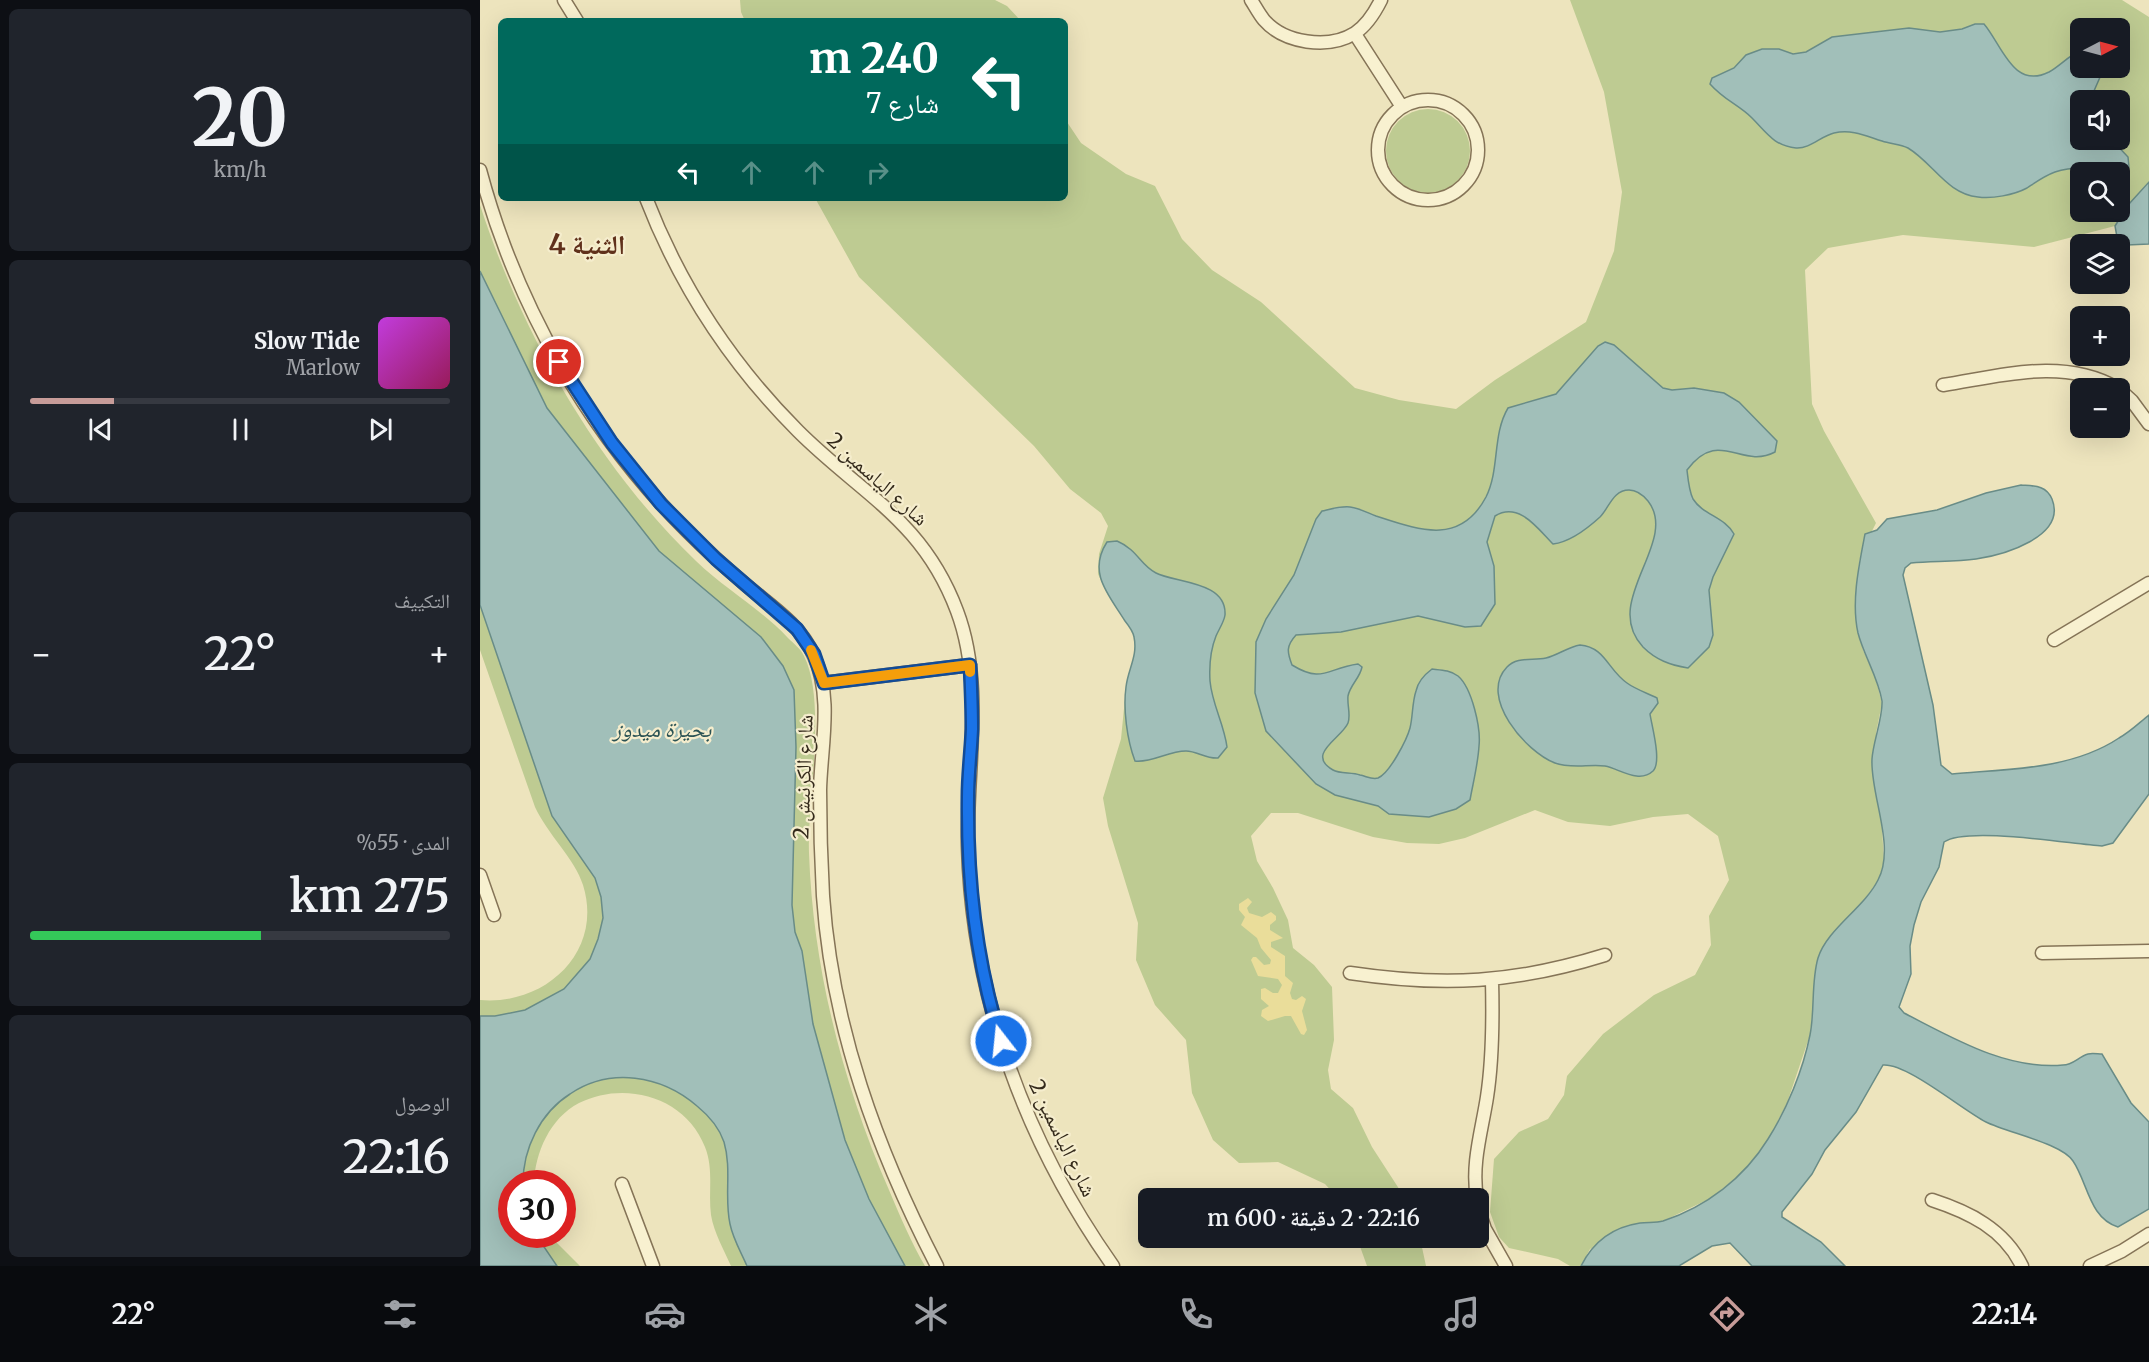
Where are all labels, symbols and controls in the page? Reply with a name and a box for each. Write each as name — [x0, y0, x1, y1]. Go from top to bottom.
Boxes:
north arrow — [2070, 18, 2130, 78]
map controls — [2070, 18, 2130, 438]
text: 240 m — [809, 32, 939, 84]
icon: left — [960, 42, 1038, 120]
text: 20 — [192, 69, 288, 167]
text: شارع 7 — [866, 86, 939, 120]
button: sound — [2070, 90, 2130, 150]
icon: left — [672, 156, 705, 189]
icon: ahead — [735, 156, 768, 189]
icon: ahead — [798, 156, 831, 189]
icon: right — [861, 156, 894, 189]
text: km/h — [214, 157, 266, 182]
button: search — [2070, 162, 2130, 222]
district label: الثنية 4 — [548, 227, 626, 261]
button: layers — [2070, 234, 2130, 294]
button: + — [2070, 306, 2130, 366]
text: Slow Tide — [254, 327, 360, 355]
pin — [533, 336, 584, 387]
icon: arrive — [542, 345, 575, 378]
text: Marlow — [286, 355, 360, 380]
button: − — [2070, 378, 2130, 438]
icon: previous — [84, 413, 117, 446]
icon: pause — [224, 413, 257, 446]
icon: next — [364, 413, 397, 446]
street label: شارع الياسمين 2 — [822, 426, 934, 532]
text: التكييف — [394, 588, 450, 613]
text: 22° — [204, 626, 276, 682]
text: − — [30, 634, 52, 675]
text: + — [428, 634, 450, 675]
street label: شارع الكرنيش 2 — [787, 714, 819, 840]
water label: بحيرة ميدوز — [611, 715, 712, 743]
text: المدى · 55% — [356, 830, 450, 855]
text: 275 km — [289, 868, 450, 924]
position arrow — [969, 1009, 1033, 1073]
street label: شارع الياسمين 2 — [1023, 1075, 1103, 1201]
text: الوصول — [395, 1091, 450, 1116]
text: 22:16 — [342, 1129, 450, 1185]
speed limit sign: 30 — [498, 1170, 576, 1248]
text: 22:16 · 2 دقيقة · 600 m — [1207, 1204, 1420, 1232]
icon: filters — [379, 1293, 421, 1335]
icon: car — [644, 1293, 686, 1335]
icon: climate — [910, 1293, 952, 1335]
icon: phone — [1175, 1293, 1217, 1335]
icon: music — [1441, 1293, 1483, 1335]
icon: directions — [1706, 1293, 1748, 1335]
text: 22° — [112, 1297, 156, 1331]
text: 22:14 — [1972, 1297, 2037, 1331]

